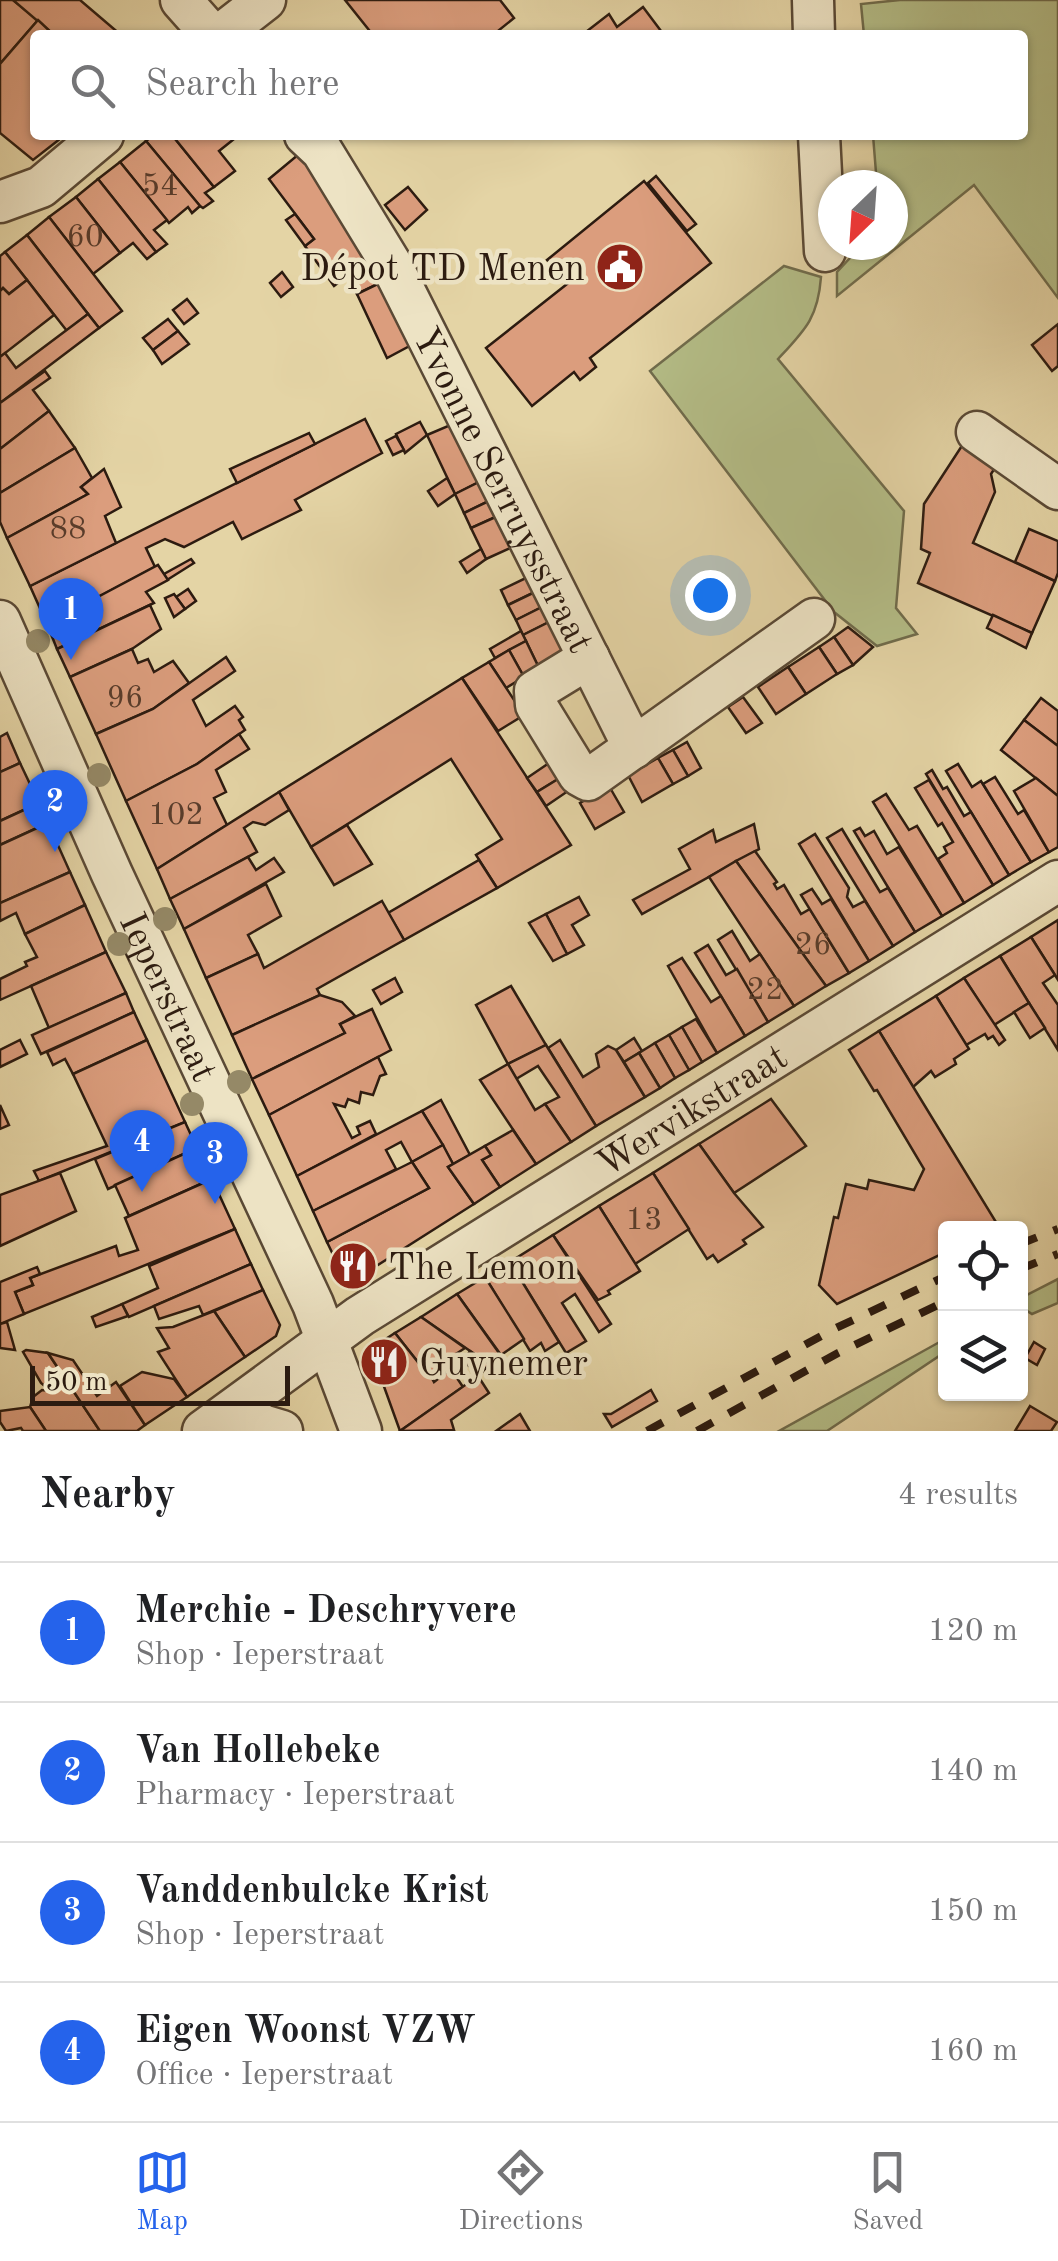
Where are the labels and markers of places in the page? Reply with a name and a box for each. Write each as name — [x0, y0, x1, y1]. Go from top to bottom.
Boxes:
public building icon: Dépot TD Menen — [594, 241, 646, 293]
place label: Dépot TD Menen — [300, 251, 585, 289]
pin: 1 — [38, 578, 104, 660]
pin: 2 — [22, 770, 88, 852]
pin: 4 — [110, 1110, 174, 1192]
pin: 3 — [182, 1122, 248, 1204]
restaurant icon: The Lemon — [327, 1240, 379, 1292]
place label: The Lemon — [388, 1250, 576, 1288]
restaurant icon: Guynemer — [358, 1336, 410, 1388]
place label: Guynemer — [419, 1346, 588, 1384]

